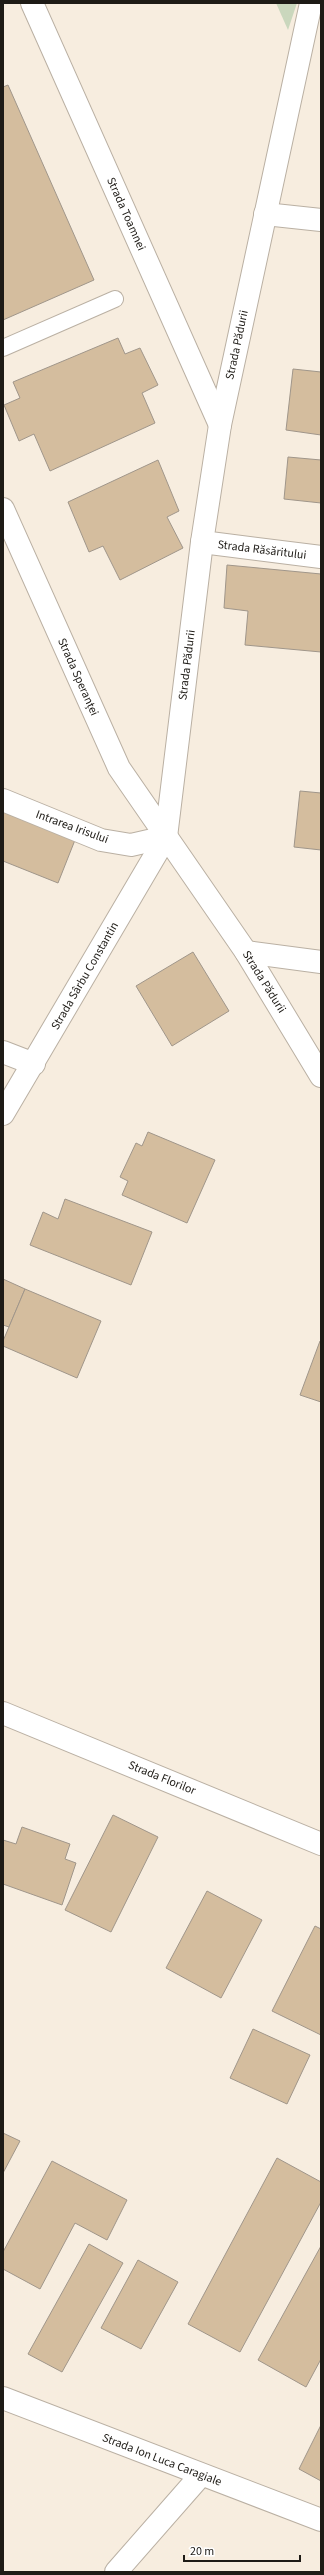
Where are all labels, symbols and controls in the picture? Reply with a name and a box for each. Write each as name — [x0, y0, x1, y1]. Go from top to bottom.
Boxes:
street label: Strada Toamnei — [102, 175, 150, 253]
street label: Strada Pădurii — [221, 309, 253, 381]
street label: Strada Răsăritului — [217, 536, 307, 564]
street label: Strada Pădurii — [174, 629, 200, 701]
street label: Strada Speranței — [53, 635, 103, 719]
street label: Intrarea Irisului — [33, 806, 111, 848]
street label: Strada Sârbu Constantin — [47, 919, 123, 1033]
street label: Strada Pădurii — [238, 947, 290, 1017]
street label: Strada Florilor — [126, 1757, 199, 1800]
street label: Strada Ion Luca Caragiale — [100, 2429, 224, 2491]
scale bar — [184, 2537, 300, 2563]
text: 20 m — [190, 2543, 214, 2560]

